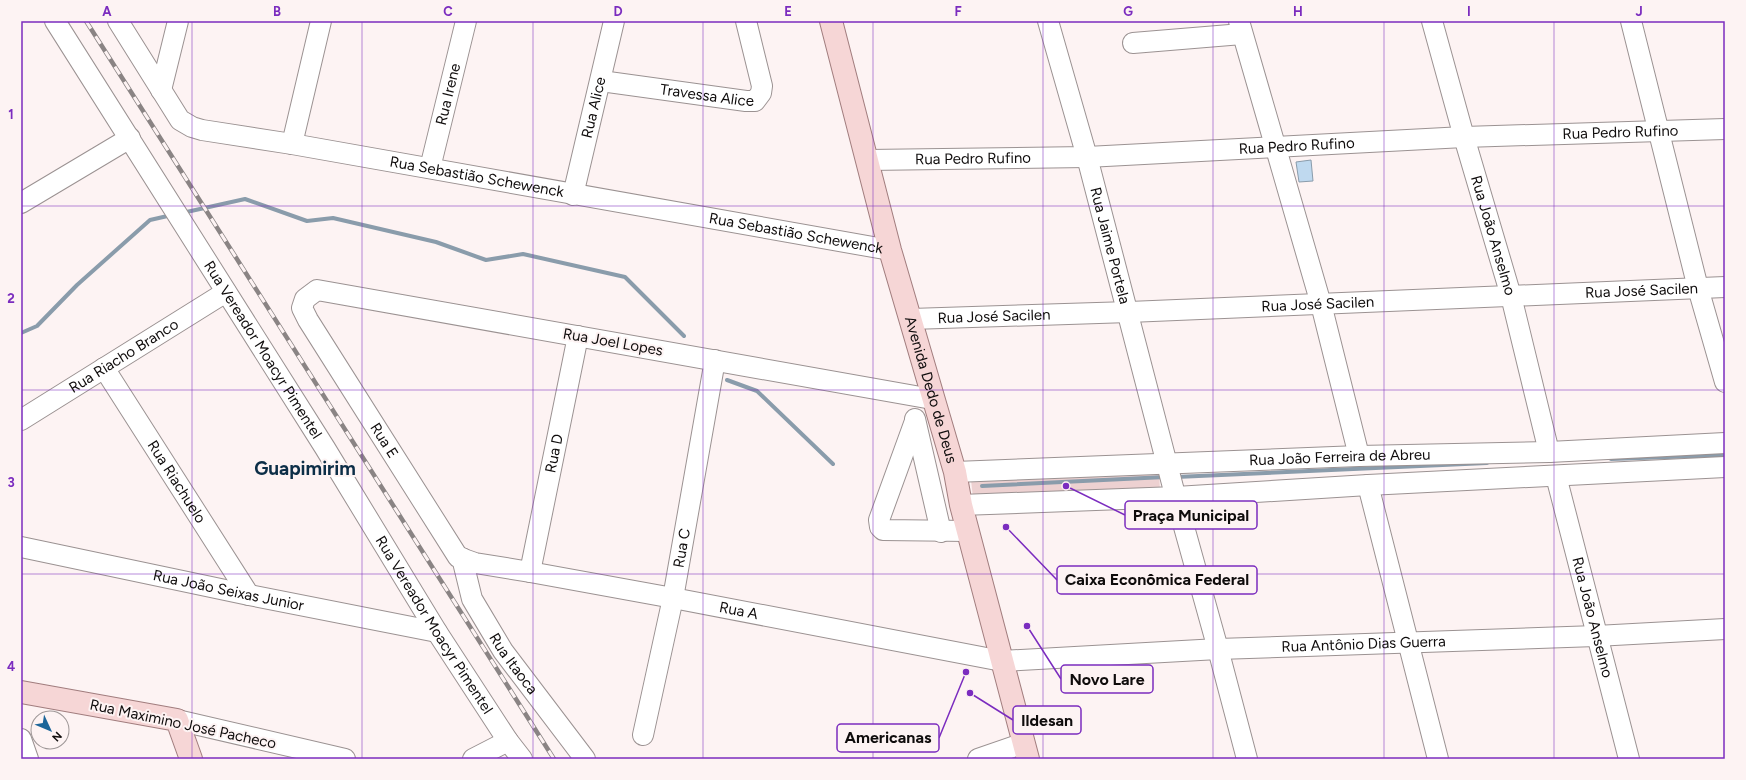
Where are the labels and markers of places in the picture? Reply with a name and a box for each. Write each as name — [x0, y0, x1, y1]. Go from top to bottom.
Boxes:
callout: Praça Municipal — [1125, 501, 1257, 529]
callout: Caixa Econômica Federal — [1057, 566, 1257, 594]
callout: Novo Lare — [1061, 665, 1153, 693]
callout: Ildesan — [1013, 706, 1081, 734]
callout: Americanas — [837, 724, 939, 752]

